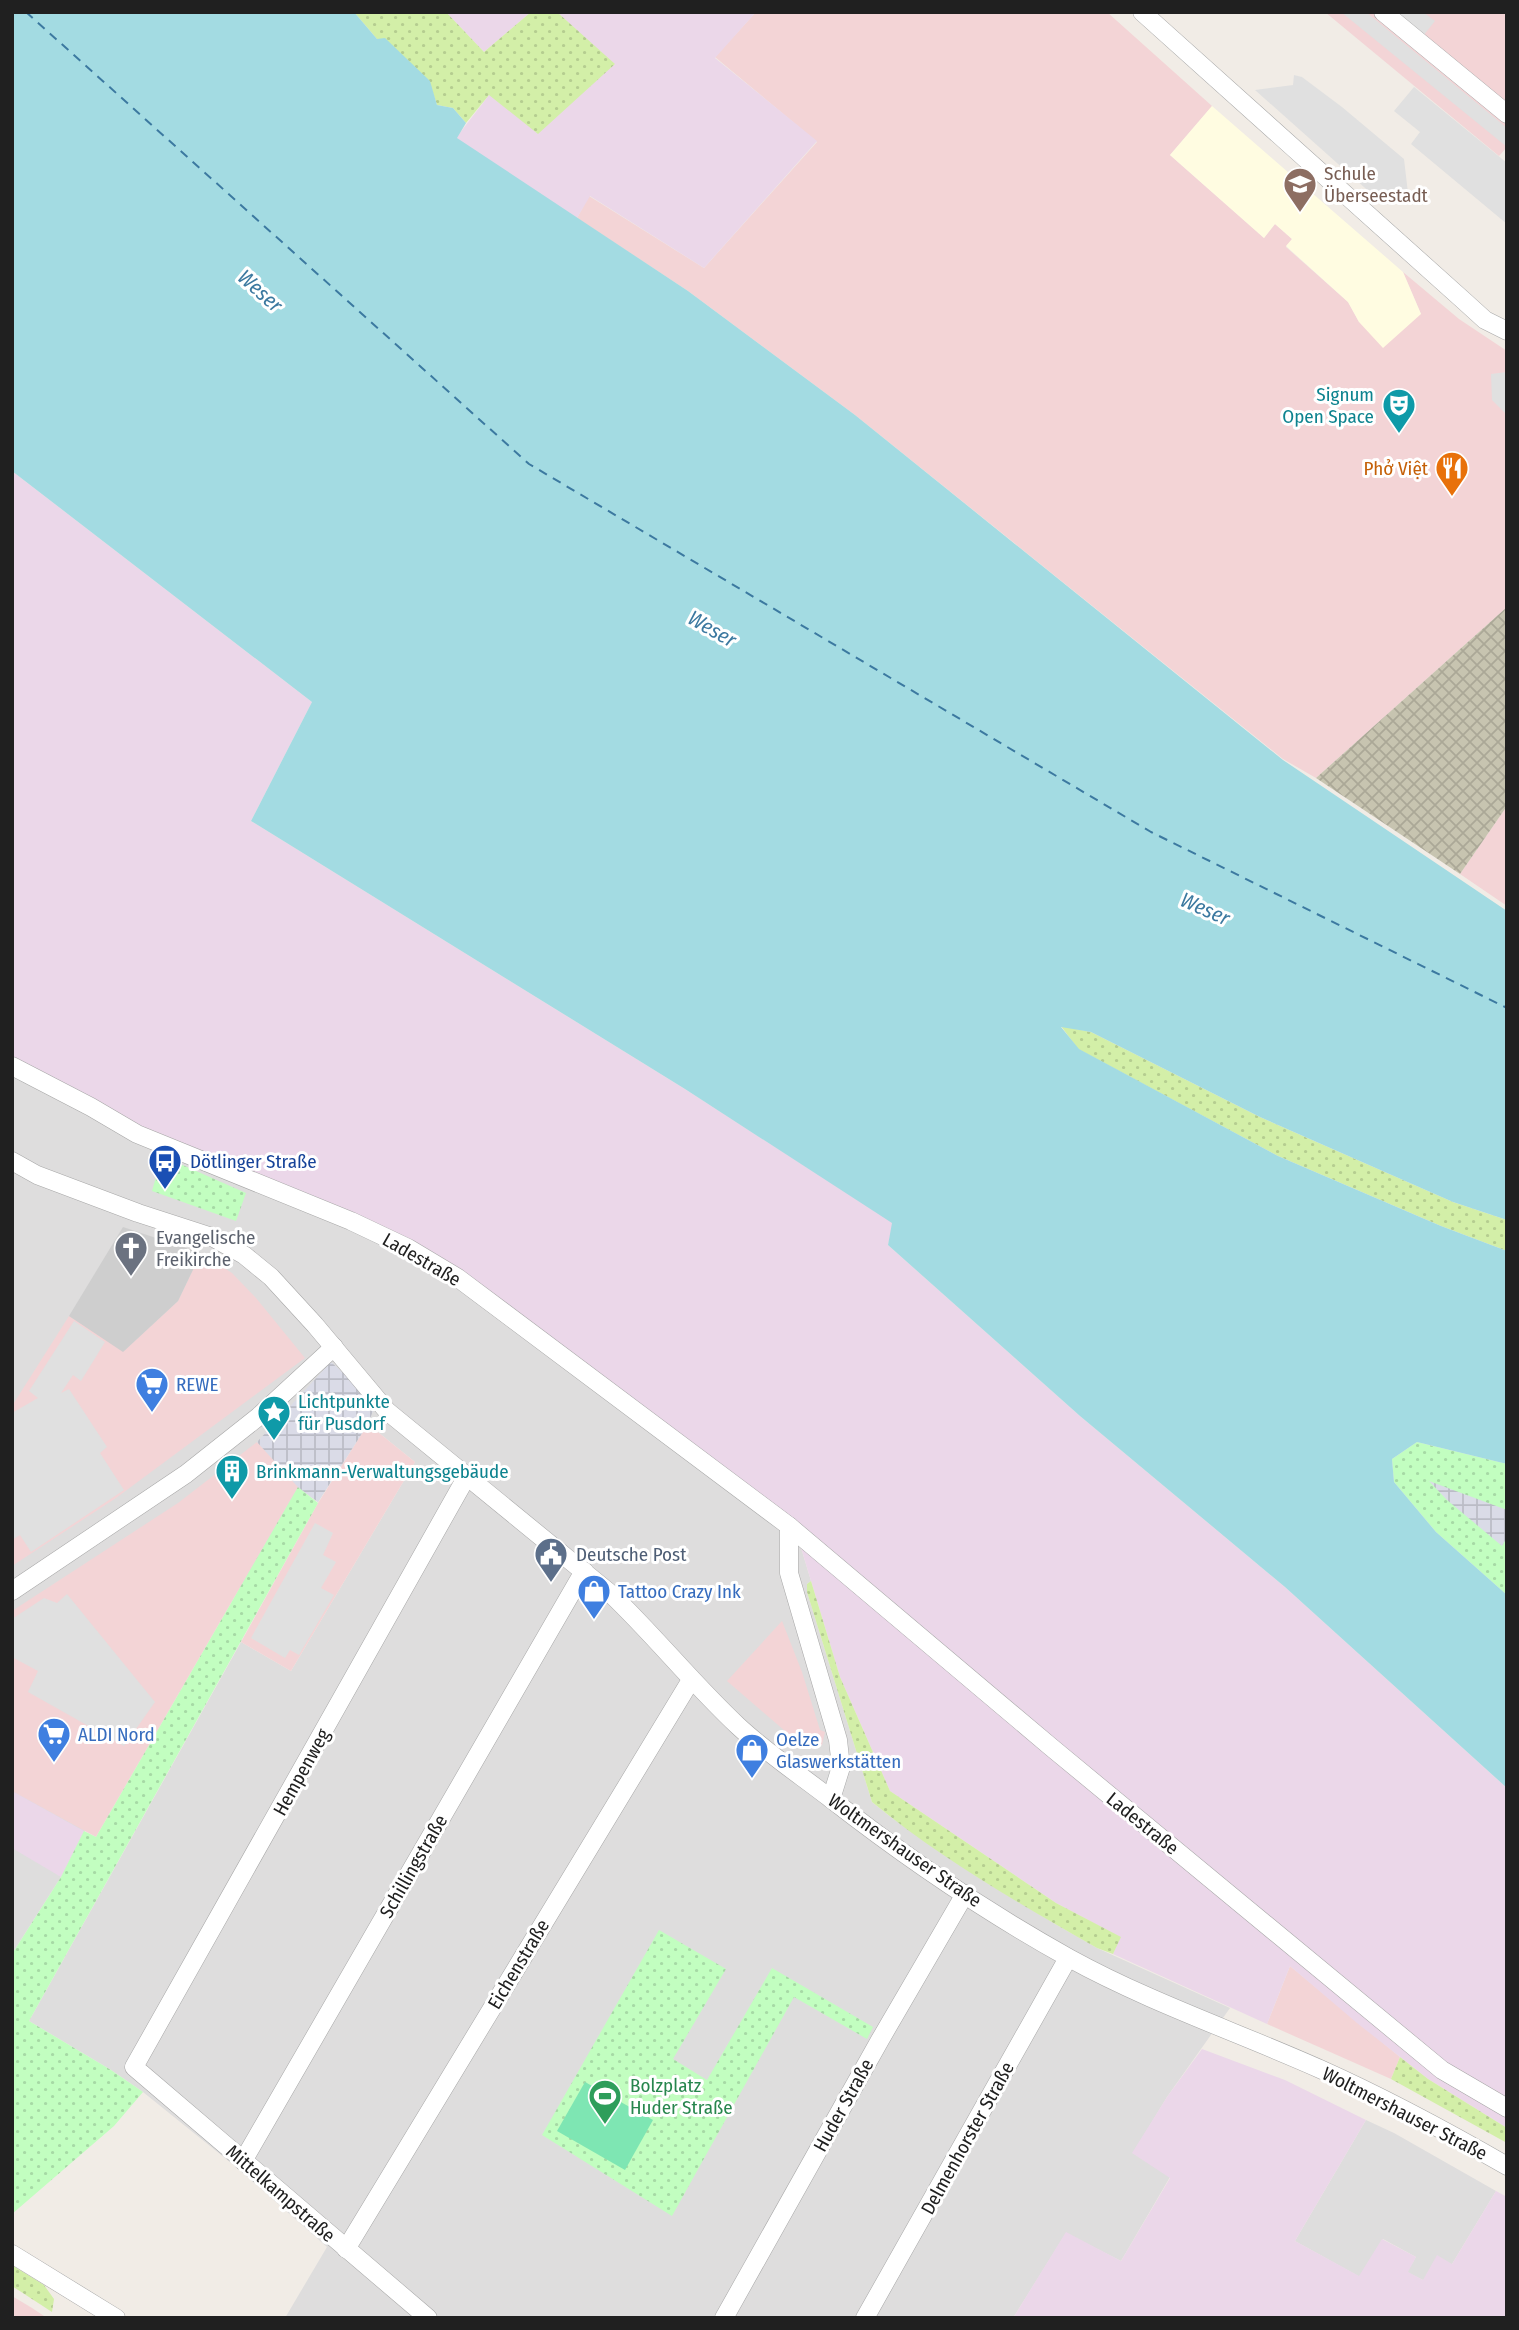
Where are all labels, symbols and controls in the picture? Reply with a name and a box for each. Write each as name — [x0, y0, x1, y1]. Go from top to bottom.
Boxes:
place label: Schule Überseestadt — [1324, 162, 1429, 207]
school or university icon: Schule Überseestadt — [1281, 165, 1319, 214]
water label: Weser — [232, 264, 288, 318]
place label: Signum Open Space — [1282, 383, 1374, 428]
theatre icon: Signum Open Space — [1380, 386, 1418, 435]
restaurant icon: Phở Việt — [1433, 449, 1471, 498]
place label: Phở Việt — [1364, 457, 1429, 480]
water label: Weser — [683, 605, 741, 653]
water label: Weser — [1176, 887, 1234, 932]
bus stop icon: Dötlinger Straße — [146, 1142, 184, 1191]
place label: Dötlinger Straße — [190, 1150, 317, 1173]
place label: Evangelische Freikirche — [156, 1226, 256, 1271]
street label: Ladestraße — [379, 1228, 465, 1291]
church icon: Evangelische Freikirche — [112, 1229, 150, 1278]
supermarket icon: REWE — [133, 1365, 171, 1414]
place label: REWE — [176, 1373, 218, 1396]
place label: Lichtpunkte für Pusdorf — [298, 1390, 390, 1435]
place icon: Lichtpunkte für Pusdorf — [255, 1393, 293, 1442]
building icon: Brinkmann-Verwaltungsgebäude — [213, 1452, 251, 1501]
place label: Brinkmann-Verwaltungsgebäude — [256, 1460, 509, 1483]
public building icon: Deutsche Post — [532, 1535, 570, 1584]
place label: Deutsche Post — [576, 1543, 687, 1566]
shop icon: Tattoo Crazy Ink — [575, 1572, 613, 1621]
place label: Tattoo Crazy Ink — [618, 1580, 741, 1603]
supermarket icon: ALDI Nord — [35, 1715, 73, 1764]
place label: ALDI Nord — [78, 1723, 155, 1746]
street label: Hempenweg — [268, 1725, 335, 1820]
place label: Oelze Glaswerkstätten — [776, 1728, 901, 1773]
shop icon: Oelze Glaswerkstätten — [733, 1731, 771, 1780]
street label: Ladestraße — [1102, 1787, 1183, 1860]
street label: Woltmershauser Straße — [824, 1789, 986, 1912]
street label: Schillingstraße — [375, 1811, 452, 1922]
street label: Eichenstraße — [483, 1915, 554, 2013]
street label: Huder Straße — [808, 2055, 878, 2156]
street label: Delmenhorster Straße — [916, 2058, 1019, 2219]
street label: Woltmershauser Straße — [1318, 2062, 1491, 2165]
place label: Bolzplatz Huder Straße — [630, 2074, 733, 2119]
sports icon: Bolzplatz Huder Straße — [586, 2077, 624, 2126]
street label: Mittelkampstraße — [222, 2140, 340, 2247]

